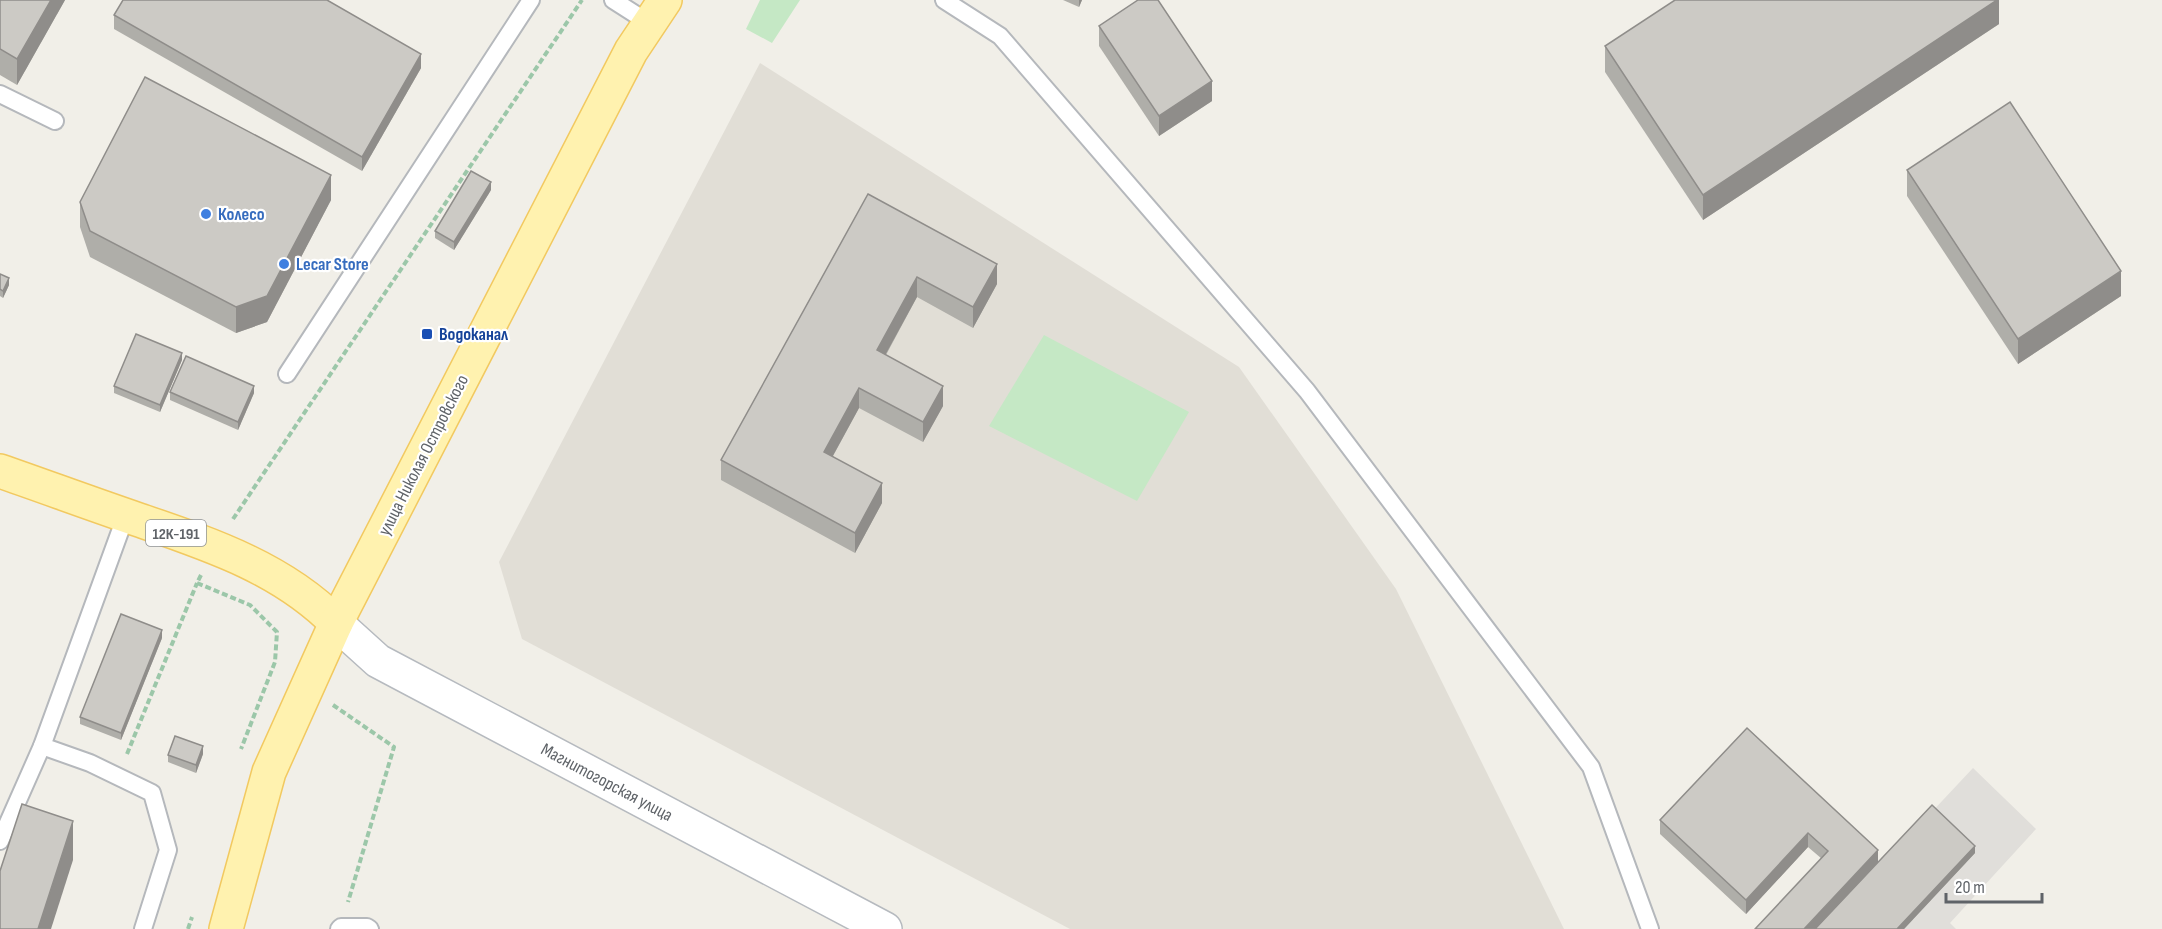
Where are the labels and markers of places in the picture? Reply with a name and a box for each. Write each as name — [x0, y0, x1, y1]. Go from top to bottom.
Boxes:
place label: Колесо — [218, 204, 265, 225]
marker: Колесо — [199, 207, 213, 221]
place label: Lecar Store — [296, 254, 369, 275]
marker: Lecar Store — [277, 257, 291, 271]
place label: Водоканал — [439, 324, 509, 345]
marker: Водоканал — [420, 327, 434, 341]

